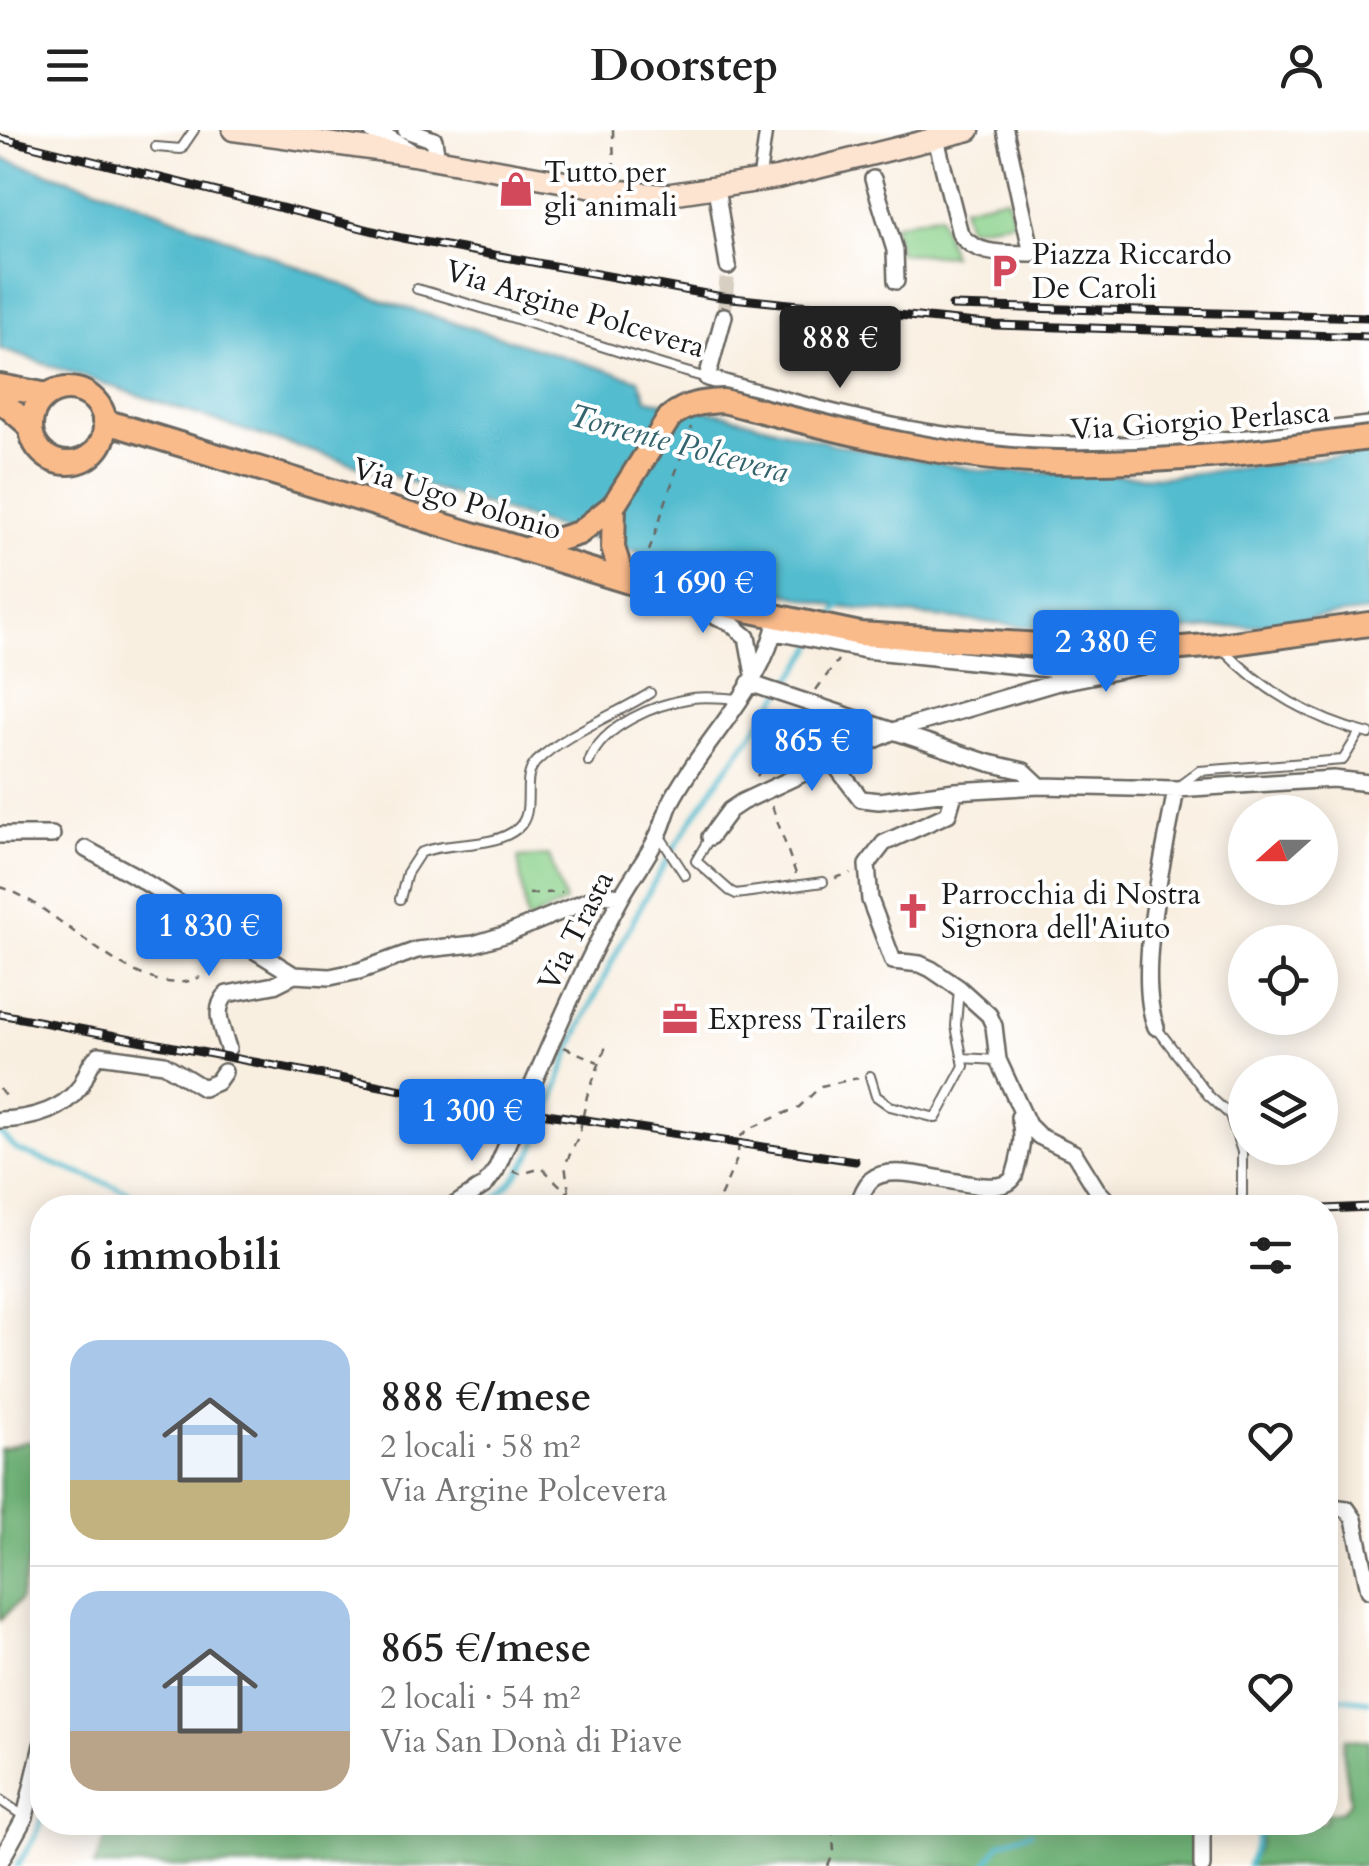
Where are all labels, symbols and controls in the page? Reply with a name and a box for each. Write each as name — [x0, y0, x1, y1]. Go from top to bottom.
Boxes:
text: Doorstep — [590, 35, 779, 96]
icon: menu — [40, 38, 95, 93]
icon: person — [1274, 38, 1329, 93]
place label: Tutto per gli animali — [544, 152, 678, 227]
shop icon: Tutto per gli animali — [497, 170, 535, 208]
place label: Piazza Riccardo De Caroli — [1032, 234, 1232, 309]
street label: Via Argine Polcevera — [440, 250, 710, 368]
parking icon: Piazza Riccardo De Caroli — [985, 252, 1023, 290]
pin: 888 € — [770, 306, 910, 391]
text: 888 € — [802, 316, 878, 360]
street label: Via Giorgio Perlasca — [1069, 391, 1331, 451]
water label: Torrente Polcevera — [565, 394, 793, 494]
street label: Via Ugo Polonio — [347, 448, 567, 550]
pin: 1 690 € — [611, 551, 795, 636]
text: 1 690 € — [652, 561, 754, 605]
pin: 2 380 € — [1014, 610, 1198, 695]
text: 2 380 € — [1055, 620, 1157, 664]
pin: 865 € — [742, 709, 882, 794]
text: 865 € — [774, 719, 850, 763]
north arrow — [1228, 795, 1338, 905]
map controls — [1228, 795, 1338, 1165]
street label: Via Trasta — [528, 864, 624, 998]
place label: Parrocchia di Nostra Signora dell'Aiuto — [941, 874, 1201, 949]
church icon: Parrocchia di Nostra Signora dell'Aiuto — [894, 892, 932, 930]
pin: 1 830 € — [117, 894, 301, 979]
text: 1 830 € — [158, 904, 260, 948]
button: locate — [1228, 925, 1338, 1035]
place label: Express Trailers — [708, 999, 907, 1040]
office icon: Express Trailers — [661, 1000, 699, 1038]
button: layers — [1228, 1055, 1338, 1165]
pin: 1 300 € — [380, 1079, 564, 1164]
text: 1 300 € — [421, 1089, 523, 1133]
text: 6 immobili — [70, 1227, 281, 1284]
icon: filters — [1243, 1228, 1298, 1283]
text: 888 €/mese — [380, 1368, 591, 1425]
icon: home — [150, 1380, 270, 1500]
icon: heart — [1243, 1413, 1298, 1468]
text: 2 locali · 58 m² — [380, 1425, 580, 1469]
text: Via Argine Polcevera — [380, 1469, 667, 1513]
text: 865 €/mese — [380, 1619, 591, 1676]
icon: home — [150, 1631, 270, 1751]
icon: heart — [1243, 1664, 1298, 1719]
text: 2 locali · 54 m² — [380, 1676, 580, 1720]
text: Via San Donà di Piave — [380, 1720, 683, 1764]

